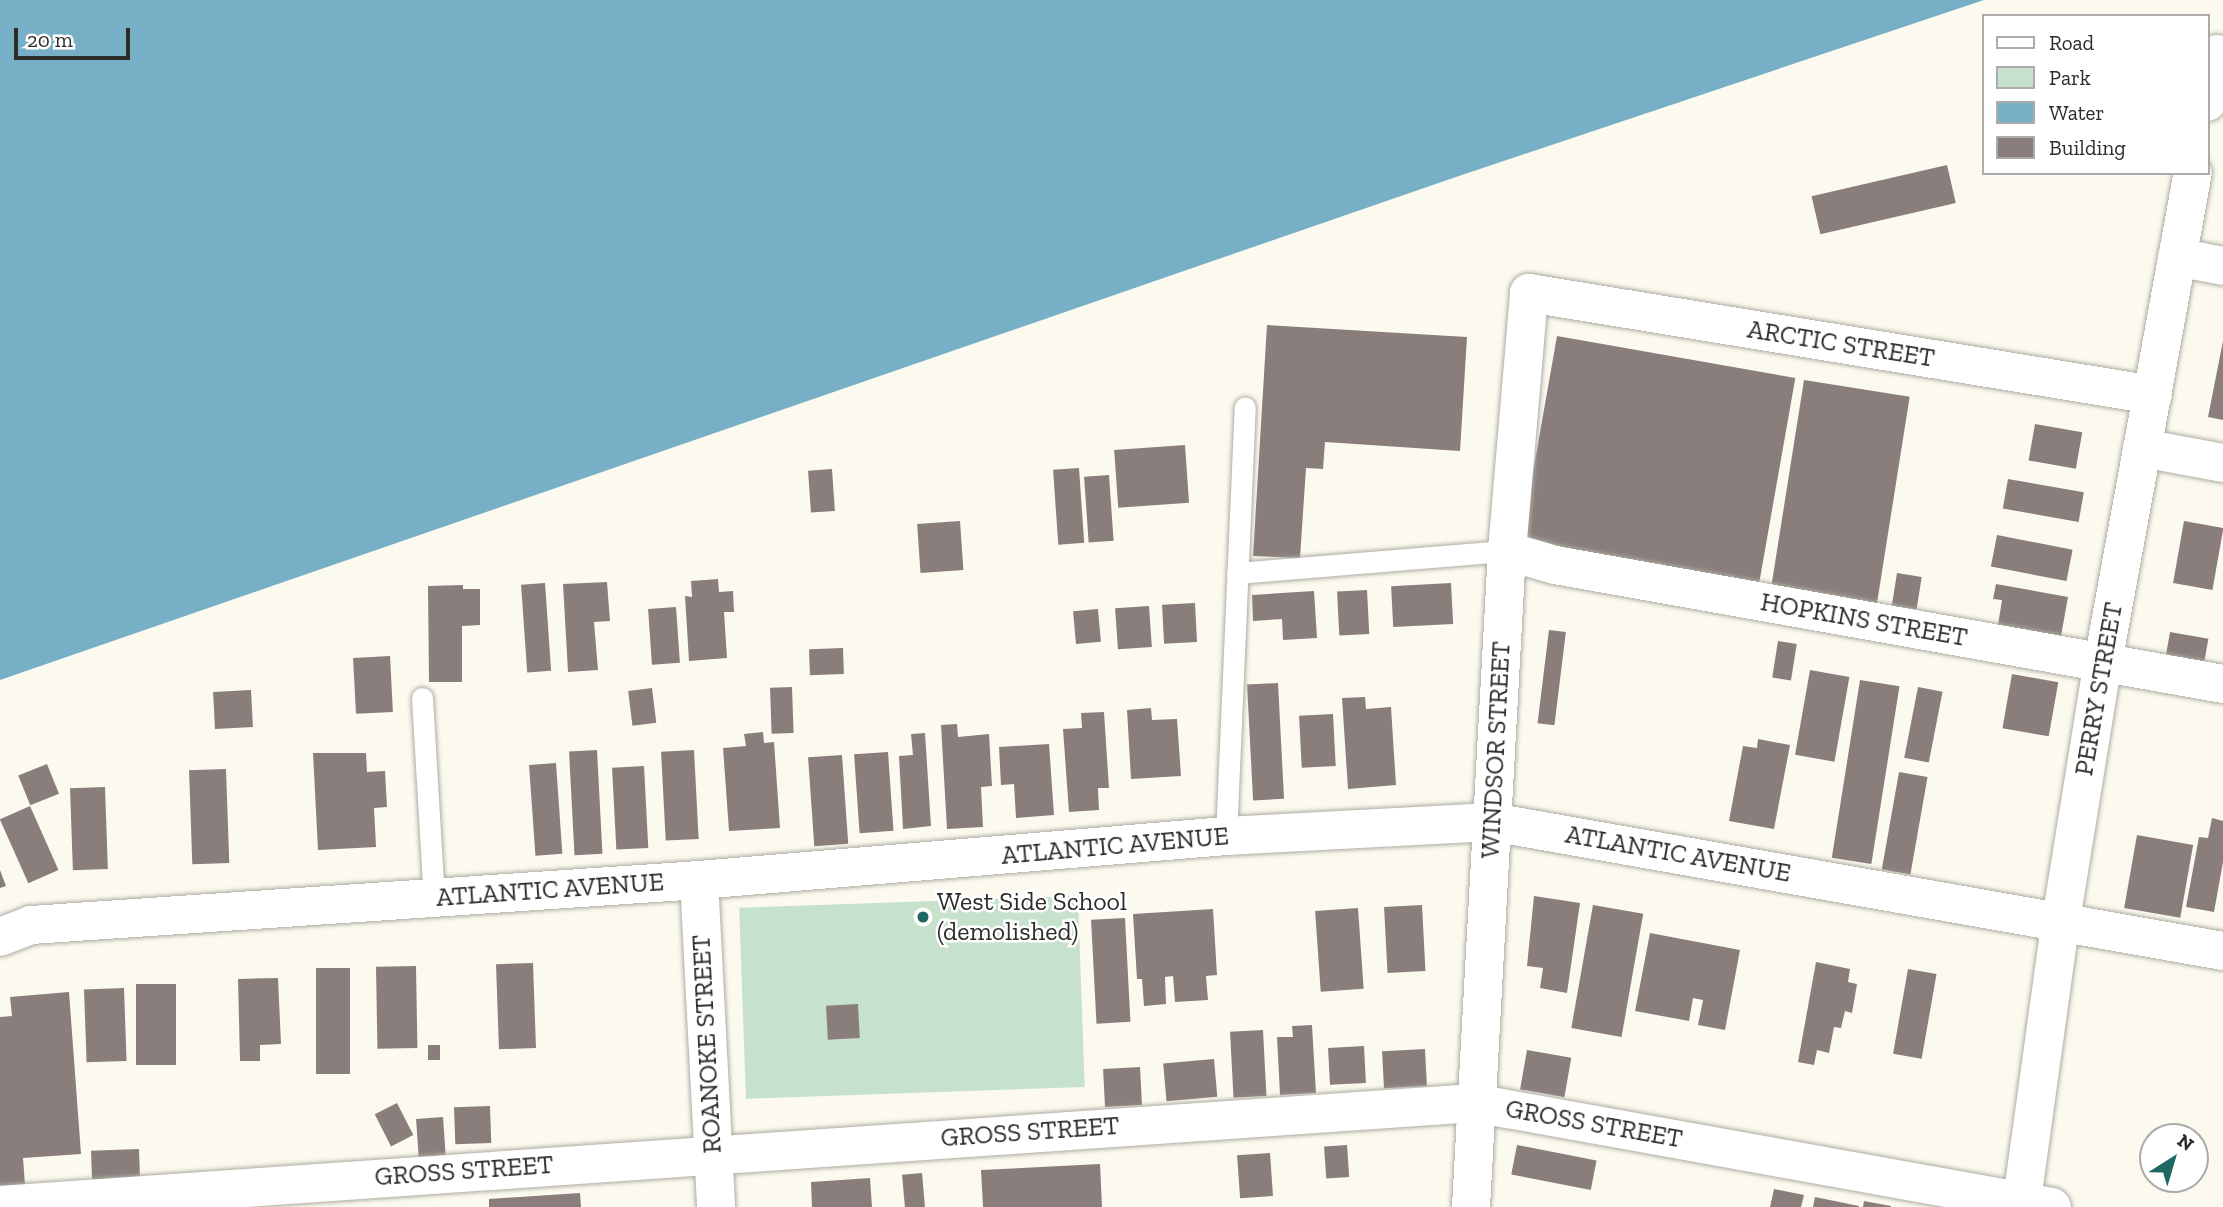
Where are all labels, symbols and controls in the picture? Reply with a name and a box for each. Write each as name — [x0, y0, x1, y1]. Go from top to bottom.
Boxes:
scale bar — [18, 14, 133, 58]
legend — [1982, 14, 2209, 175]
text: 20 m — [27, 27, 73, 52]
text: Road — [2049, 30, 2094, 55]
text: Park — [2049, 65, 2091, 90]
text: Water — [2049, 100, 2104, 125]
text: Building — [2049, 135, 2126, 160]
street label: ARCTIC STREET — [1745, 314, 1937, 374]
street label: HOPKINS STREET — [1758, 586, 1970, 654]
street label: PERRY STREET — [2068, 600, 2130, 778]
street label: WINDSOR STREET — [1475, 641, 1517, 859]
street label: ATLANTIC AVENUE — [1563, 819, 1793, 889]
street label: ATLANTIC AVENUE — [1000, 820, 1230, 872]
street label: ATLANTIC AVENUE — [435, 866, 665, 914]
place label: West Side School (demolished) — [937, 886, 1127, 948]
marker: West Side School (demolished) — [915, 909, 931, 925]
street label: ROANOKE STREET — [686, 934, 728, 1154]
street label: GROSS STREET — [1503, 1093, 1685, 1155]
street label: GROSS STREET — [940, 1110, 1120, 1154]
north arrow — [2139, 1123, 2209, 1193]
text: N — [2173, 1129, 2198, 1156]
street label: GROSS STREET — [374, 1149, 554, 1193]

